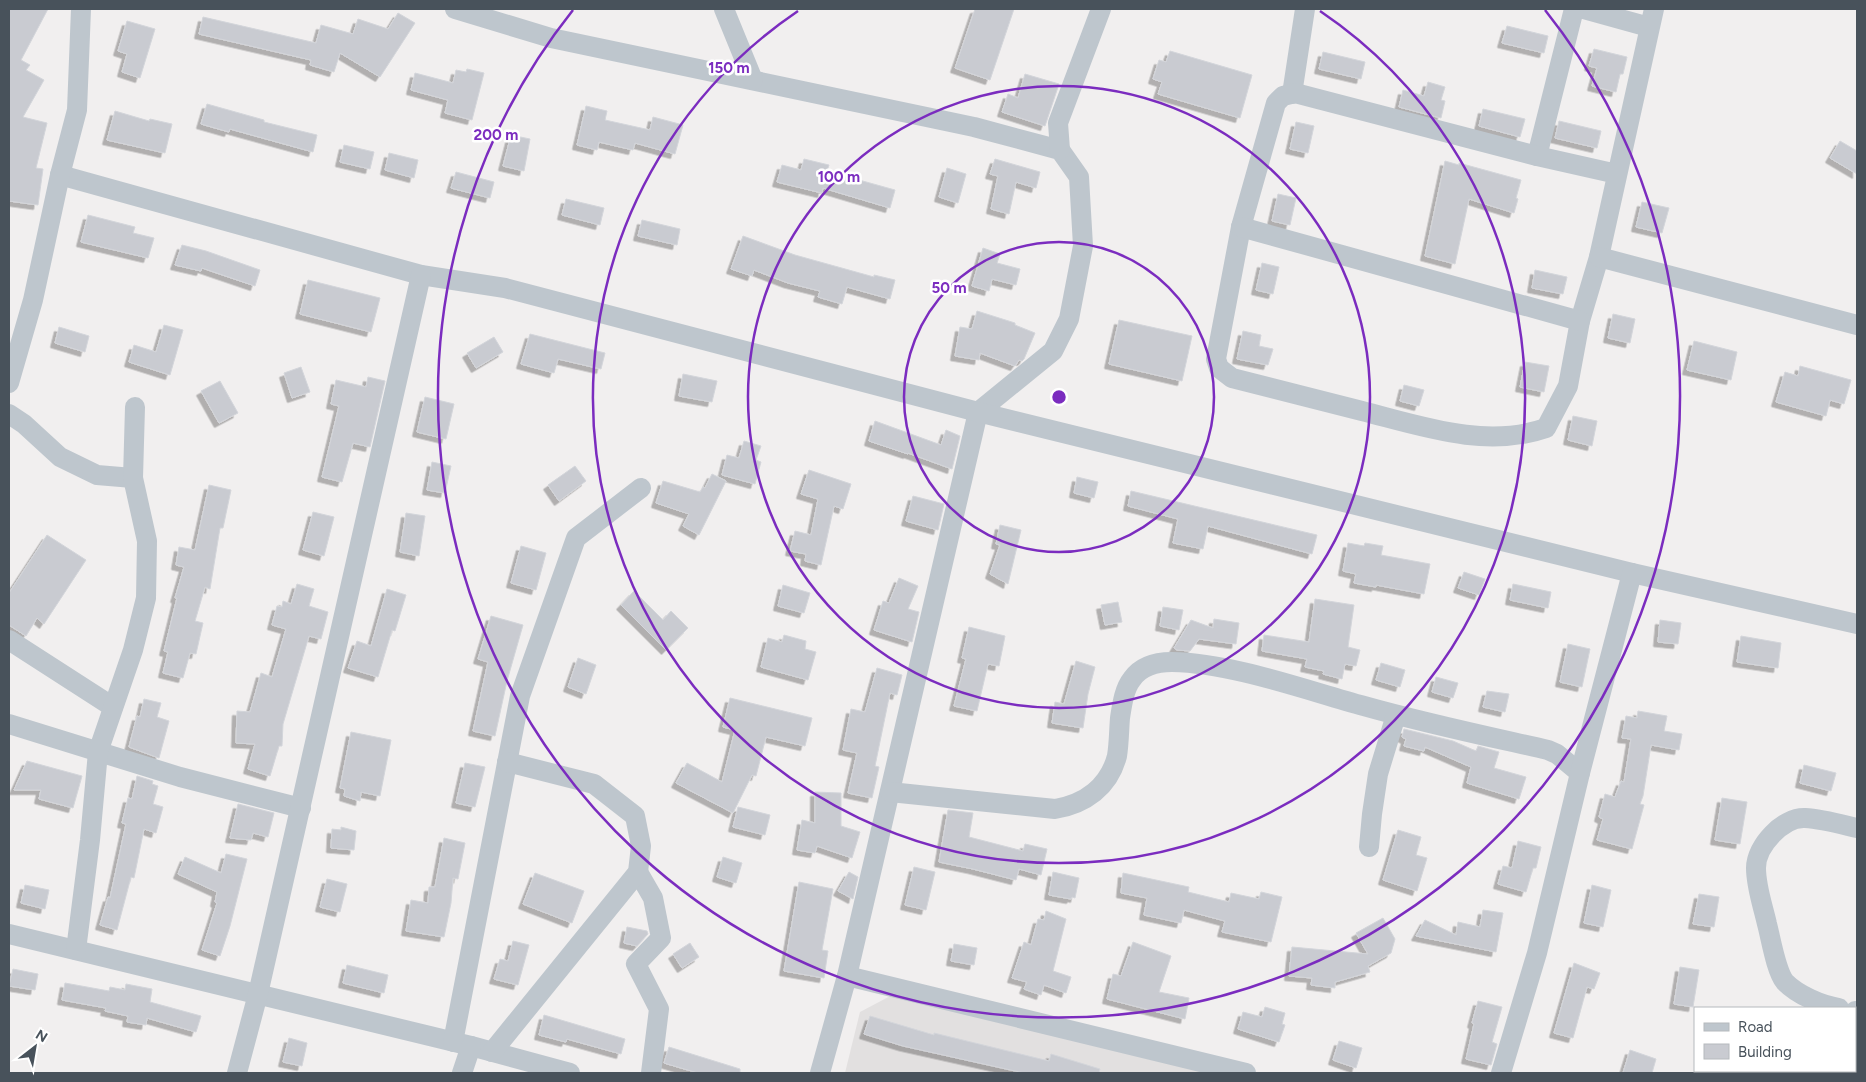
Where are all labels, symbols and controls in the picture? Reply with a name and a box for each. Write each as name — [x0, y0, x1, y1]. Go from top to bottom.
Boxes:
text: 150 m — [708, 59, 750, 77]
text: 200 m — [474, 126, 518, 144]
text: 100 m — [818, 168, 860, 186]
text: 50 m — [931, 279, 967, 297]
centre of rings — [1050, 388, 1068, 406]
legend — [1694, 1007, 1856, 1072]
text: Road — [1738, 1018, 1773, 1036]
north arrow — [10, 1022, 60, 1072]
text: N — [32, 1026, 50, 1046]
text: Building — [1738, 1043, 1792, 1061]

